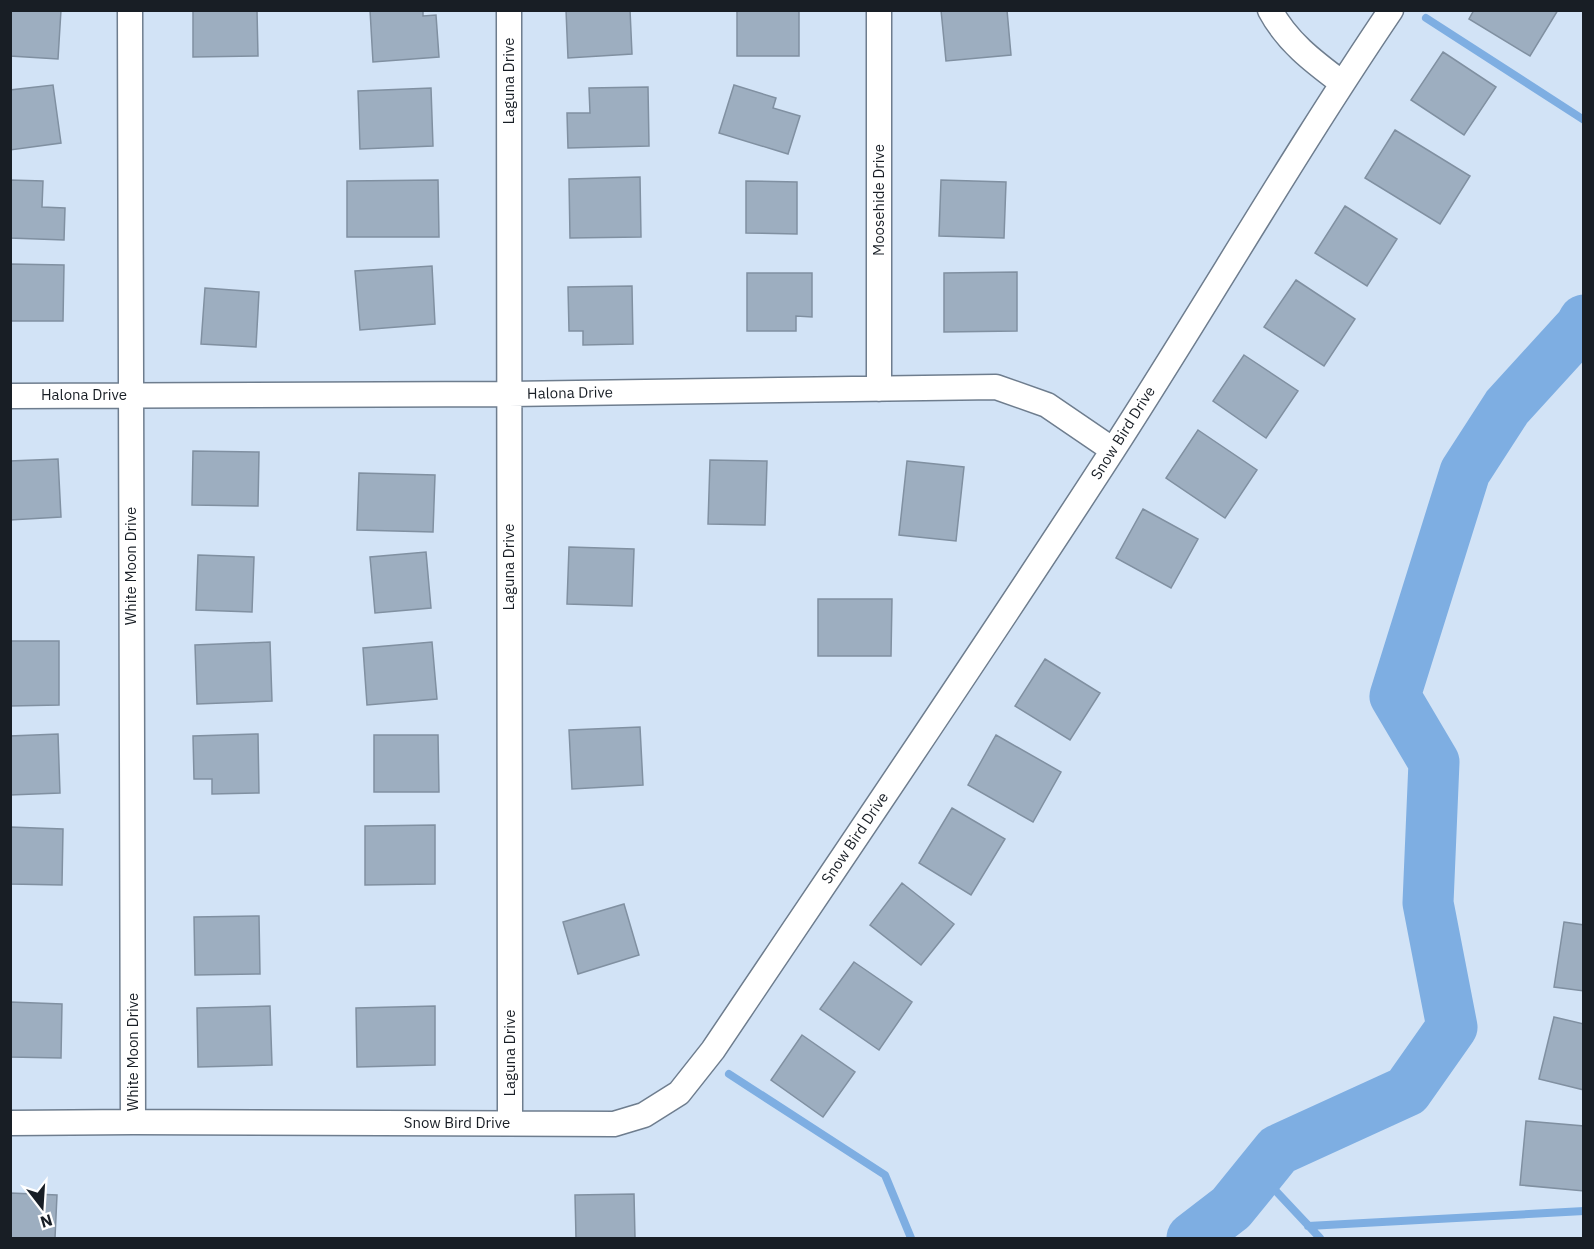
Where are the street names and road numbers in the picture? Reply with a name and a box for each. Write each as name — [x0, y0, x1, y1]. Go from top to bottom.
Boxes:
street label: Laguna Drive — [499, 38, 518, 124]
street label: Moosehide Drive — [869, 144, 888, 256]
street label: Halona Drive — [527, 382, 613, 403]
street label: Snow Bird Drive — [1086, 382, 1159, 483]
street label: Halona Drive — [41, 385, 127, 404]
street label: White Moon Drive — [121, 507, 140, 625]
street label: Laguna Drive — [499, 524, 518, 610]
street label: Snow Bird Drive — [817, 788, 892, 887]
street label: White Moon Drive — [123, 993, 142, 1111]
street label: Laguna Drive — [500, 1010, 519, 1096]
street label: Snow Bird Drive — [404, 1113, 510, 1132]

